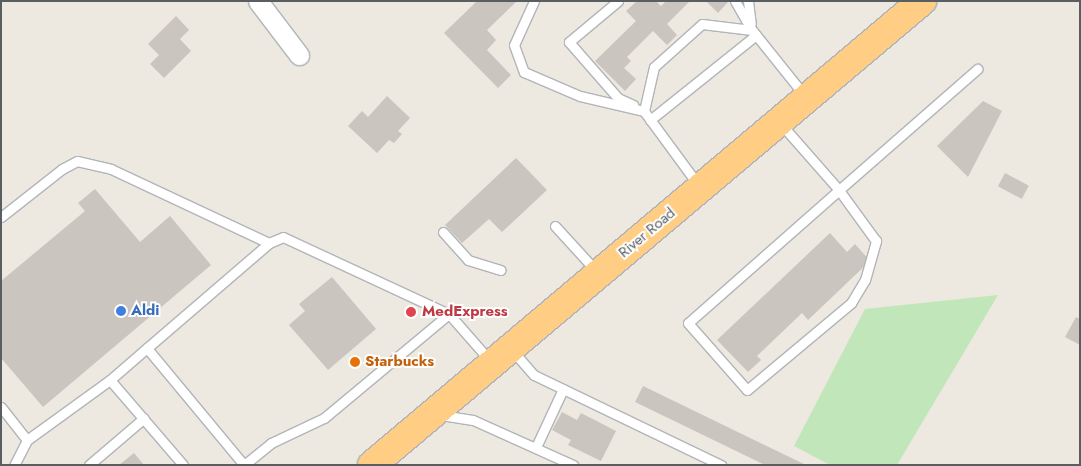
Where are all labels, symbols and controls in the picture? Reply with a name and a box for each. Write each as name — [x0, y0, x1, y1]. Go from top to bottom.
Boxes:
street label: River Road — [615, 204, 679, 262]
place label: Aldi — [131, 302, 159, 320]
place label: MedExpress — [422, 303, 508, 321]
marker: Aldi — [115, 305, 127, 317]
marker: MedExpress — [404, 305, 418, 319]
place label: Starbucks — [365, 353, 434, 371]
marker: Starbucks — [349, 356, 361, 368]

